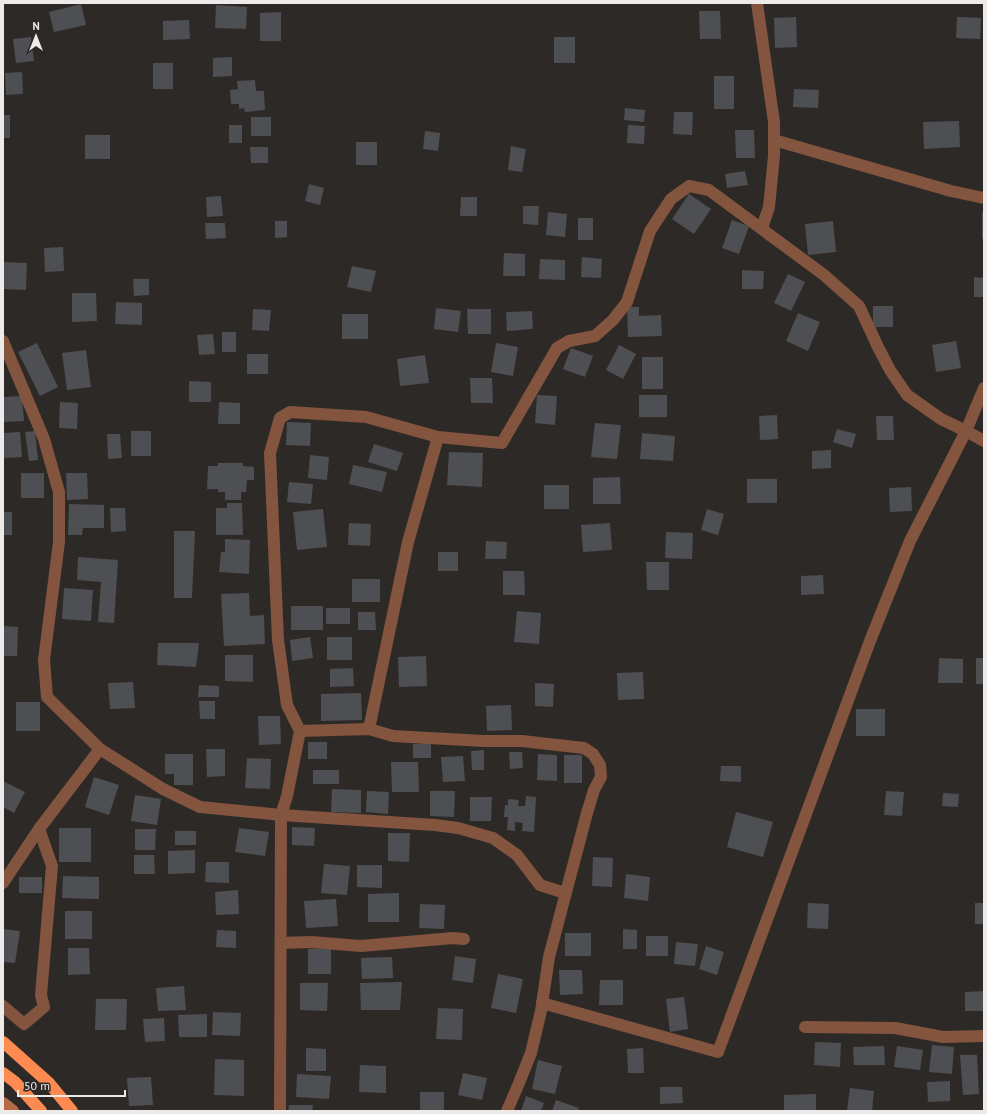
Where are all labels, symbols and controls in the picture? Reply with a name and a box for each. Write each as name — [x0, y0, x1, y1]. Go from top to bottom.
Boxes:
north arrow — [16, 16, 56, 56]
text: N — [32, 19, 40, 33]
scale bar — [18, 1072, 125, 1098]
text: 50 m — [24, 1078, 50, 1093]

